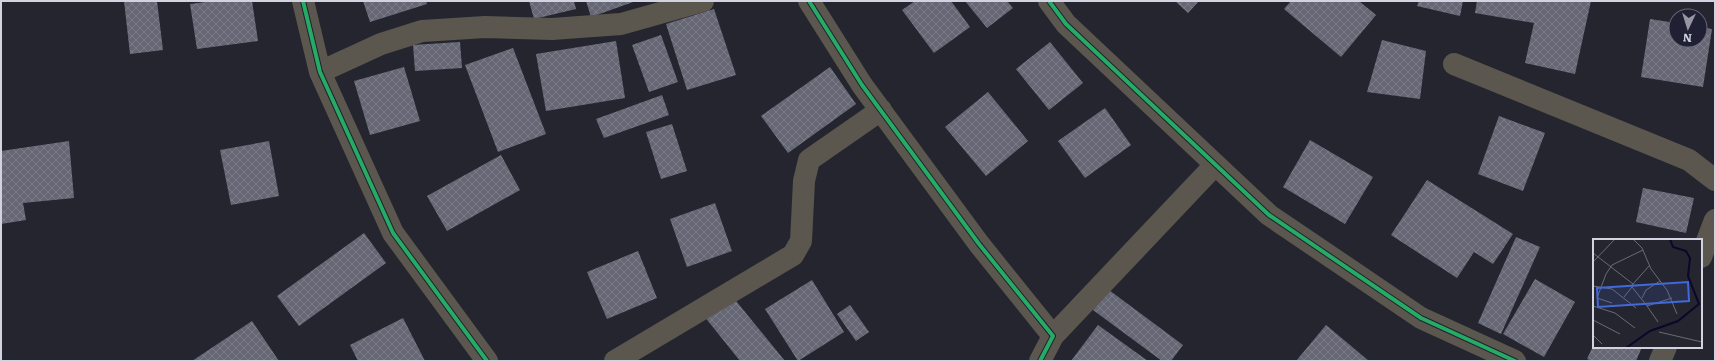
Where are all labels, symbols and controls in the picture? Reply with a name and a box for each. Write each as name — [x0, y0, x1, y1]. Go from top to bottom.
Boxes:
north arrow — [1668, 8, 1708, 48]
text: N — [1682, 31, 1692, 47]
inset map — [1593, 239, 1702, 348]

